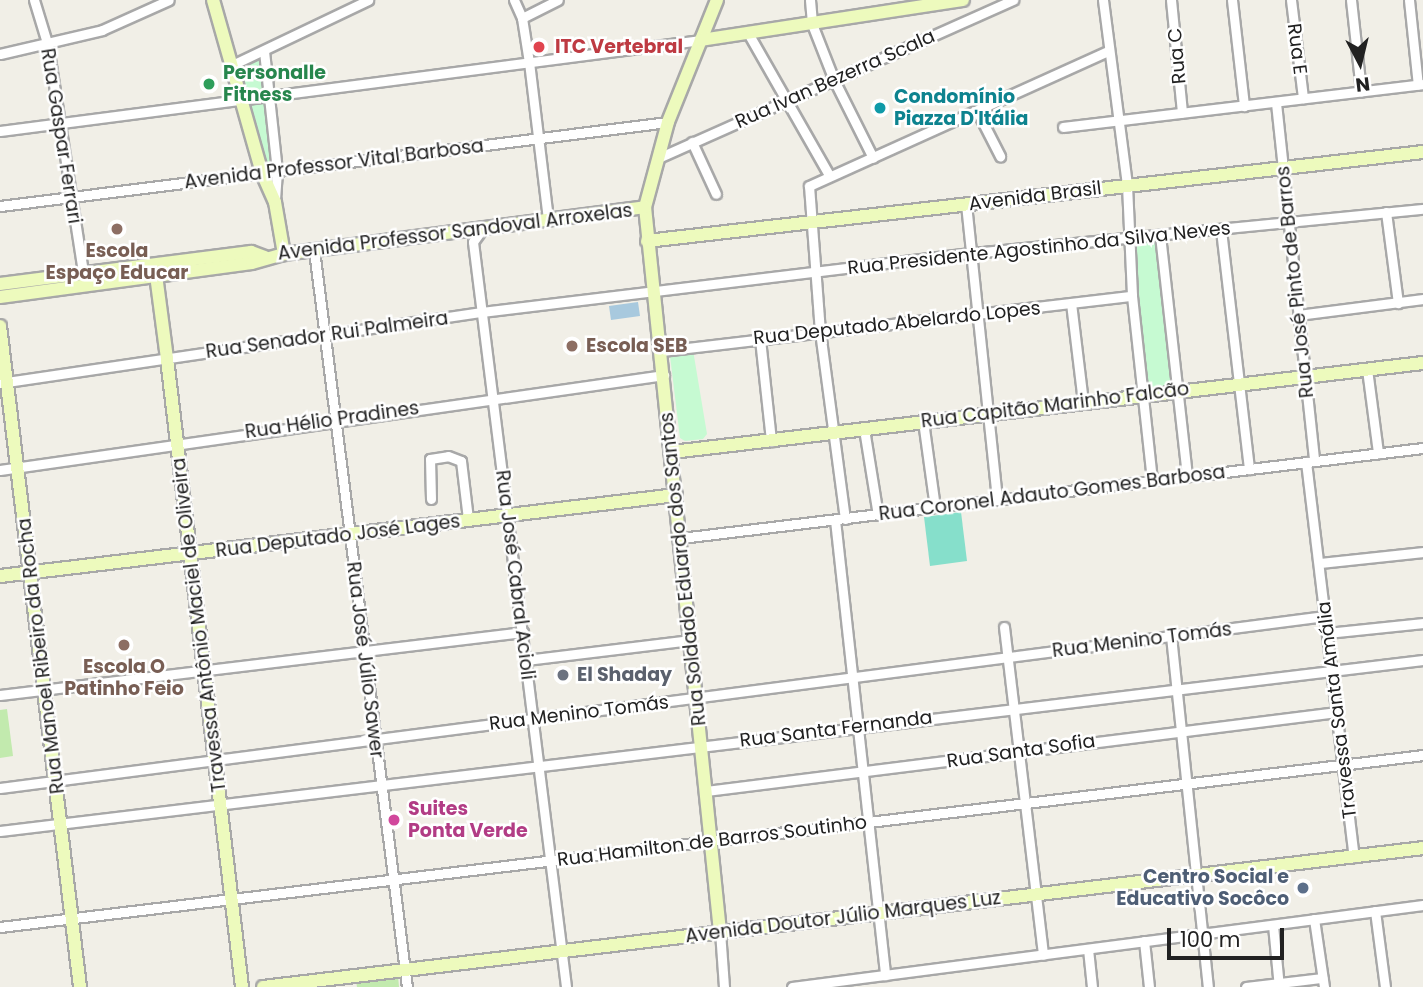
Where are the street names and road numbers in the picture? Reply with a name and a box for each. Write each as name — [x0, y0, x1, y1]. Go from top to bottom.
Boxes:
street label: Rua E — [1283, 22, 1311, 76]
street label: Rua Ivan Bezerra Scala — [732, 25, 938, 133]
street label: Rua C — [1163, 27, 1191, 85]
street label: Rua Gaspar Ferrari — [36, 47, 86, 225]
street label: Avenida Professor Vital Barbosa — [183, 134, 485, 194]
street label: Rua José Pinto de Barros — [1271, 165, 1319, 399]
street label: Avenida Brasil — [967, 177, 1103, 215]
street label: Avenida Professor Sandoval Arroxelas — [276, 199, 634, 265]
street label: Rua Presidente Agostinho da Silva Neves — [846, 217, 1232, 279]
street label: Rua Deputado Abelardo Lopes — [752, 297, 1042, 349]
street label: Rua Senador Rui Palmeira — [204, 307, 450, 363]
street label: Rua Capitão Marinho Falcão — [920, 377, 1190, 433]
street label: Rua Hélio Pradines — [244, 397, 420, 443]
street label: Rua Soldado Eduardo dos Santos — [655, 411, 711, 727]
street label: Travessa Antônio Maciel de Oliveira — [167, 457, 231, 793]
street label: Rua Coronel Adauto Gomes Barbosa — [878, 460, 1226, 526]
street label: Rua José Cabral Acioli — [491, 469, 539, 681]
street label: Rua Deputado José Lages — [214, 510, 462, 562]
street label: Rua Manoel Ribeiro da Rocha — [13, 517, 69, 795]
street label: Rua José Júlio Sawer — [342, 560, 388, 760]
street label: Travessa Santa Amália — [1312, 600, 1362, 820]
street label: Rua Menino Tomás — [1051, 618, 1233, 662]
street label: Rua Menino Tomás — [488, 691, 670, 735]
street label: Rua Santa Fernanda — [738, 706, 934, 752]
street label: Rua Santa Sofia — [945, 729, 1097, 773]
street label: Rua Hamilton de Barros Soutinho — [556, 811, 868, 871]
street label: Avenida Doutor Júlio Marques Luz — [684, 886, 1002, 948]

